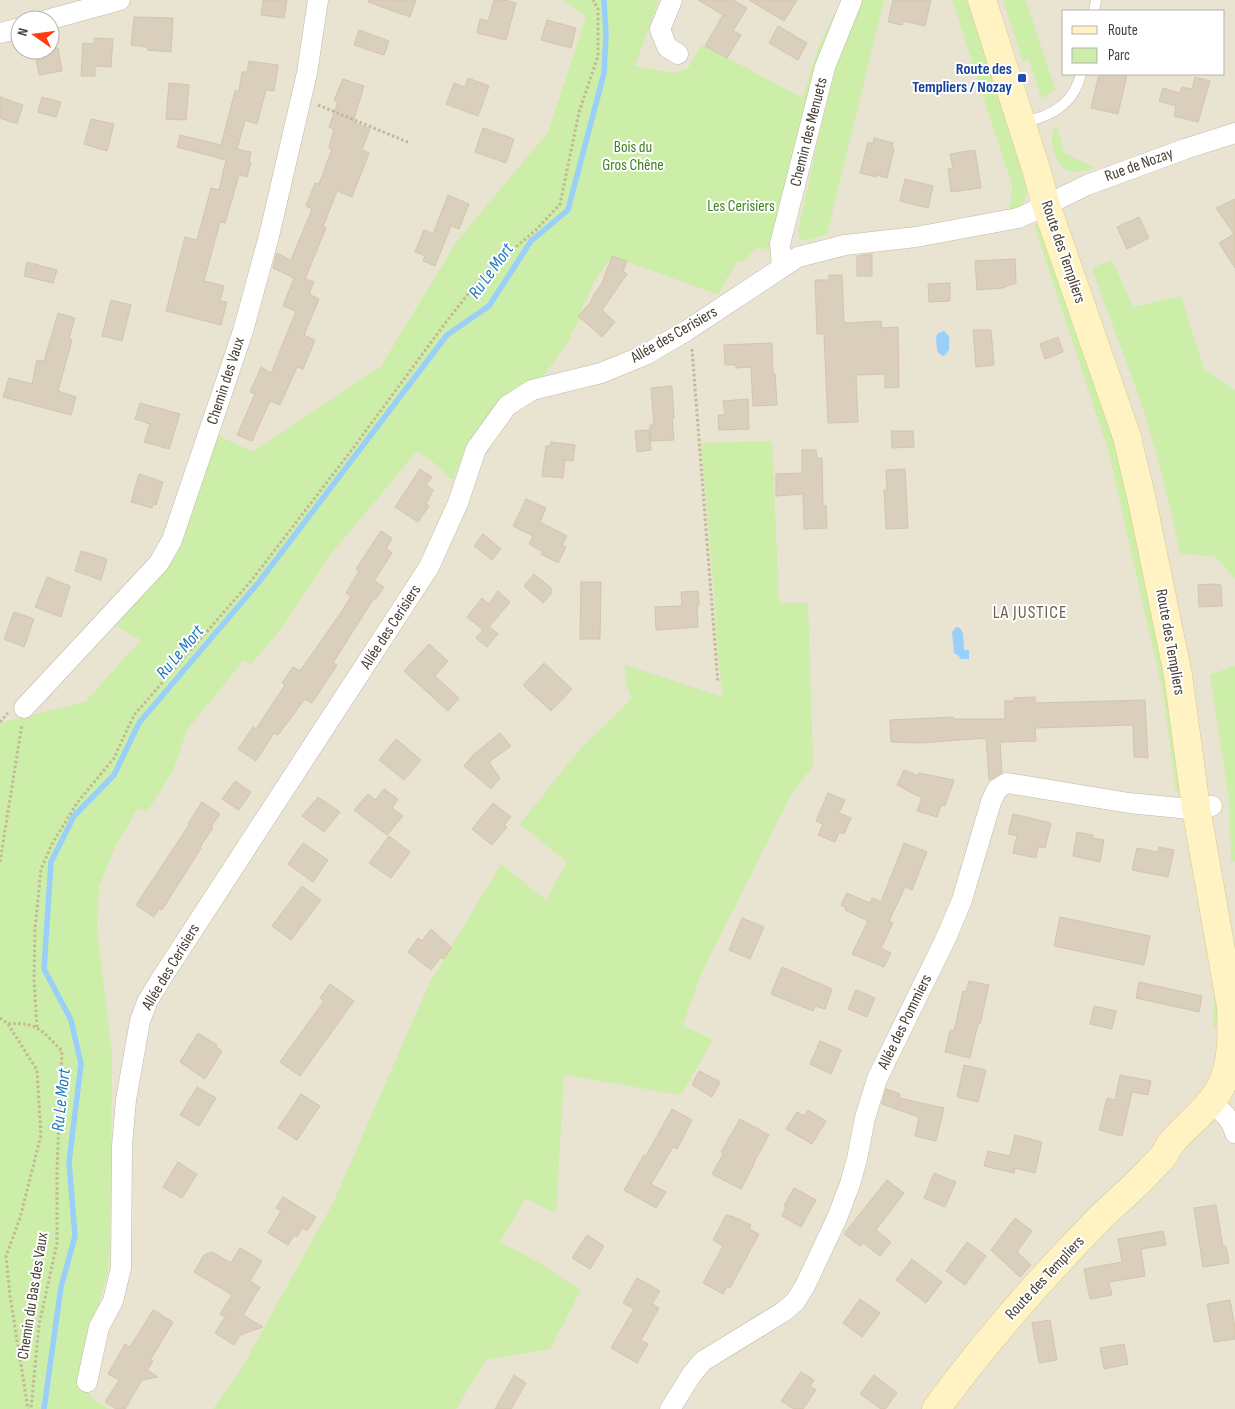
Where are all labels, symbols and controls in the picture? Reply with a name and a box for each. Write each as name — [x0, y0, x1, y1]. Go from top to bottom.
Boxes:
north arrow — [10, 10, 60, 60]
legend — [1062, 10, 1225, 75]
text: Route — [1108, 21, 1138, 40]
text: N — [14, 26, 32, 38]
text: Parc — [1108, 46, 1130, 65]
place label: Route des Templiers / Nozay — [912, 60, 1012, 97]
marker: Route des Templiers / Nozay — [1016, 72, 1028, 84]
street label: Chemin des Menuets — [786, 75, 832, 188]
park label: Bois du Gros Chêne — [602, 138, 664, 175]
street label: Rue de Nozay — [1102, 144, 1176, 186]
park label: Les Cerisiers — [707, 197, 775, 216]
street label: Route des Templiers — [1037, 198, 1090, 306]
water label: Ru Le Mort — [464, 239, 518, 303]
street label: Allée des Cerisiers — [627, 302, 721, 368]
street label: Chemin des Vaux — [203, 335, 249, 427]
street label: Allée des Cerisiers — [356, 581, 425, 674]
street label: Route des Templiers — [1151, 588, 1189, 697]
district label: LA JUSTICE — [993, 602, 1067, 623]
water label: Ru Le Mort — [152, 621, 209, 683]
street label: Allée des Cerisiers — [137, 920, 204, 1014]
street label: Allée des Pommiers — [873, 971, 936, 1073]
water label: Ru Le Mort — [47, 1067, 75, 1132]
street label: Chemin du Bas des Vaux — [14, 1231, 52, 1361]
street label: Route des Templiers — [1001, 1232, 1089, 1324]

